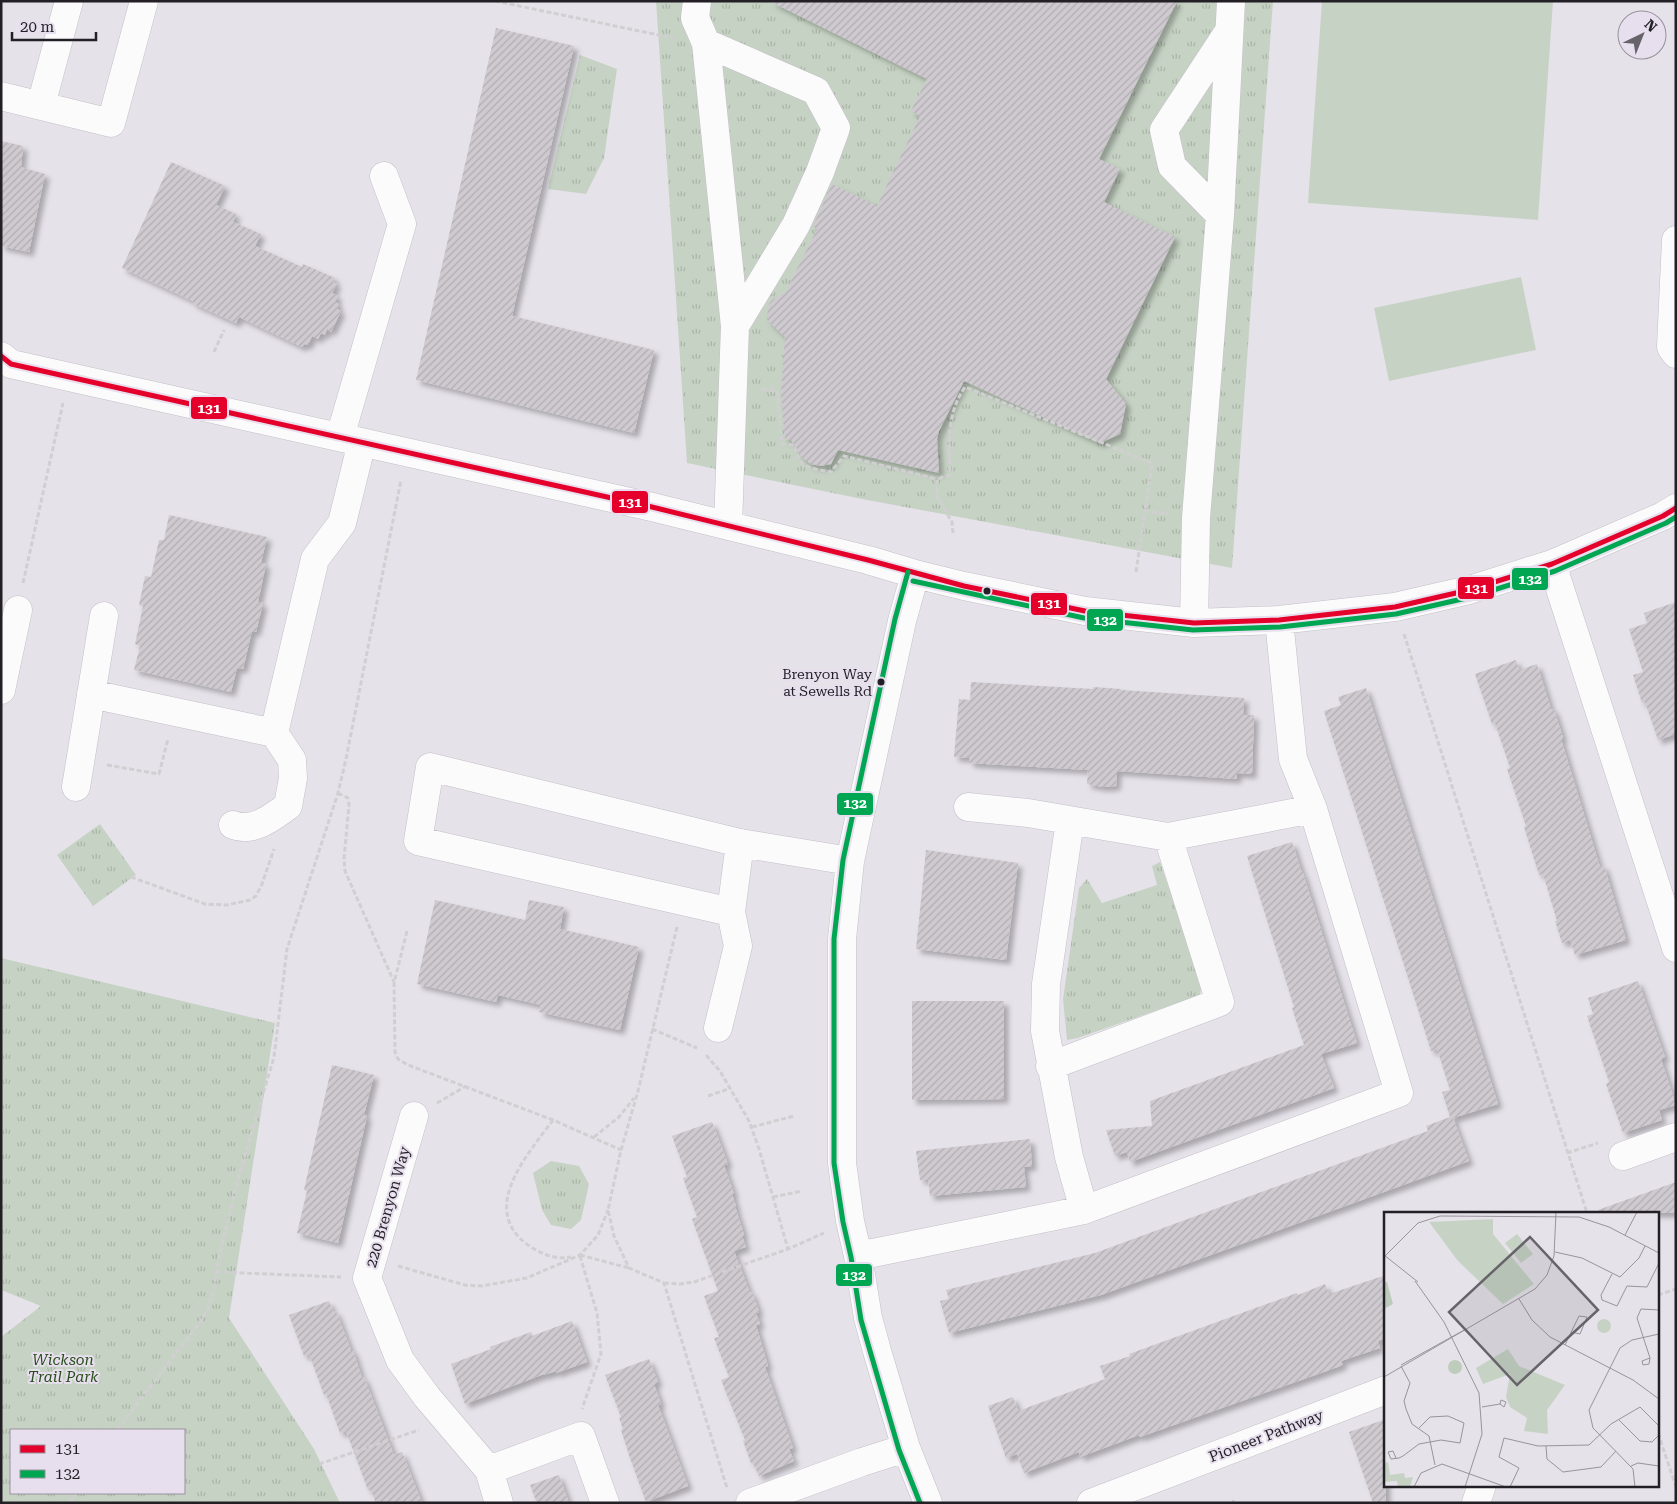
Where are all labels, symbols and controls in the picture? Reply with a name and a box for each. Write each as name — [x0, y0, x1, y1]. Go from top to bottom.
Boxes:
scale bar — [12, 10, 96, 42]
north arrow — [1617, 10, 1667, 60]
text: N — [1641, 16, 1660, 35]
text: 20 m — [20, 18, 55, 36]
line badge: 131 — [190, 396, 228, 420]
text: 131 — [197, 400, 221, 416]
line badge: 131 — [611, 490, 649, 514]
text: 131 — [618, 494, 642, 510]
line badge: 132 — [1511, 567, 1549, 591]
text: 132 — [1518, 571, 1542, 587]
line badge: 131 — [1457, 576, 1495, 600]
text: 131 — [1464, 580, 1488, 596]
unlabelled marker — [982, 586, 992, 596]
line badge: 131 — [1030, 592, 1068, 616]
text: 131 — [1037, 595, 1061, 611]
line badge: 132 — [1086, 608, 1124, 632]
text: 132 — [1093, 612, 1117, 628]
place label: Brenyon Way at Sewells Rd — [782, 666, 873, 699]
marker: Brenyon Way at Sewells Rd — [876, 677, 886, 687]
line badge: 132 — [836, 792, 874, 816]
text: 132 — [843, 795, 867, 811]
street label: 220 Brenyon Way — [362, 1144, 414, 1270]
inset map — [1384, 1212, 1660, 1486]
line badge: 132 — [835, 1263, 873, 1287]
text: 132 — [842, 1267, 866, 1283]
park label: Wickson Trail Park — [28, 1351, 99, 1386]
street label: Pioneer Pathway — [1206, 1406, 1326, 1466]
legend — [10, 1429, 185, 1494]
text: 131 — [55, 1440, 80, 1458]
text: 132 — [55, 1465, 80, 1483]

